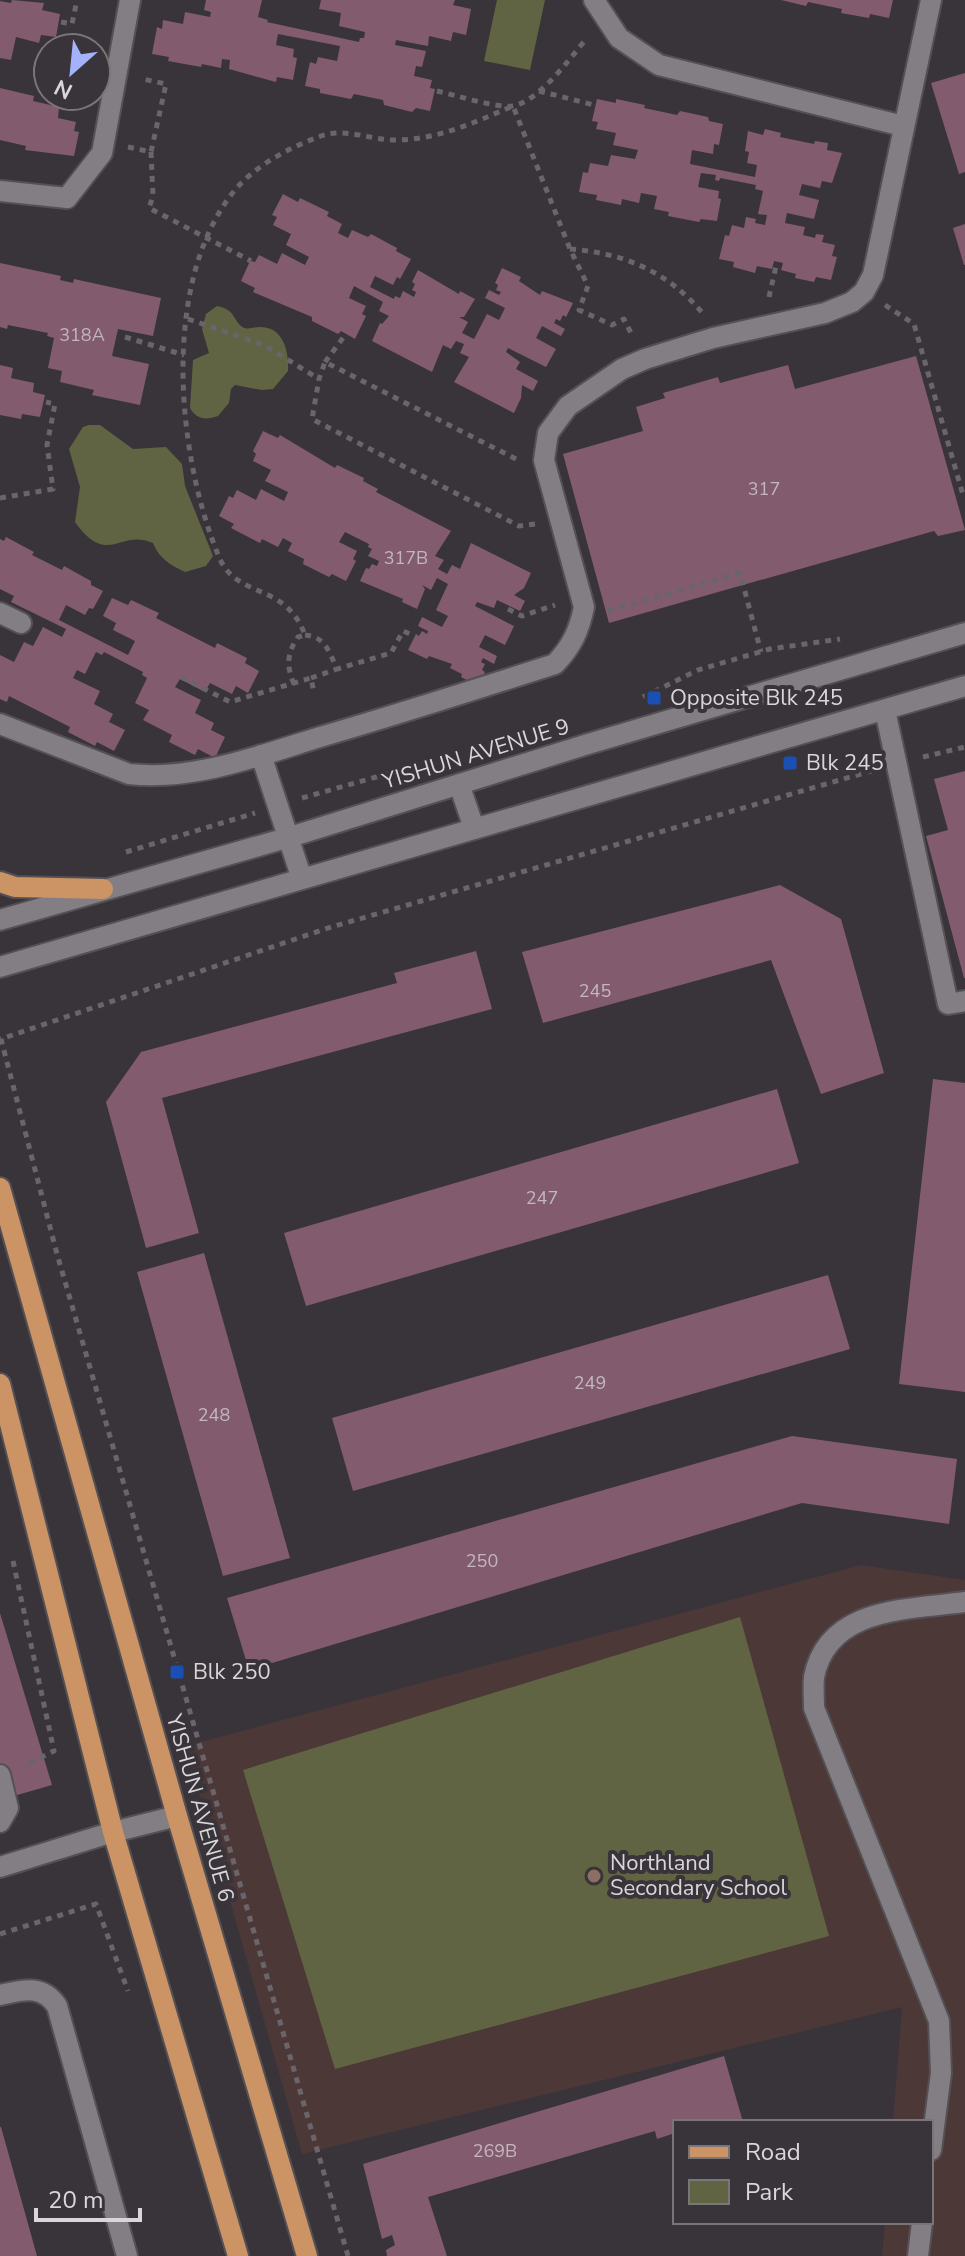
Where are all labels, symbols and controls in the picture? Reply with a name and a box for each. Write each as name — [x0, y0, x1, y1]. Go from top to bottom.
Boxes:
north arrow — [32, 32, 112, 112]
text: N — [49, 72, 78, 106]
house number: 318A — [59, 323, 105, 347]
house number: 317 — [748, 477, 780, 501]
house number: 317B — [384, 546, 428, 570]
place label: Opposite Blk 245 — [670, 683, 843, 713]
marker: Opposite Blk 245 — [645, 689, 663, 707]
street label: YISHUN AVENUE 9 — [378, 711, 573, 797]
place label: Blk 245 — [806, 748, 884, 778]
marker: Blk 245 — [781, 754, 799, 772]
house number: 245 — [579, 979, 611, 1003]
house number: 247 — [526, 1186, 558, 1210]
house number: 249 — [574, 1371, 606, 1395]
house number: 248 — [198, 1403, 230, 1427]
house number: 250 — [466, 1549, 498, 1573]
place label: Blk 250 — [193, 1657, 271, 1687]
marker: Blk 250 — [168, 1663, 186, 1681]
street label: YISHUN AVENUE 6 — [159, 1710, 241, 1905]
place label: Northland Secondary School — [610, 1848, 788, 1903]
marker: Northland Secondary School — [585, 1867, 603, 1885]
legend — [673, 2120, 933, 2224]
text: Road — [745, 2136, 801, 2168]
house number: 269B — [473, 2139, 517, 2163]
scale bar — [36, 2172, 140, 2222]
text: Park — [745, 2176, 794, 2208]
text: 20 m — [48, 2184, 104, 2216]

